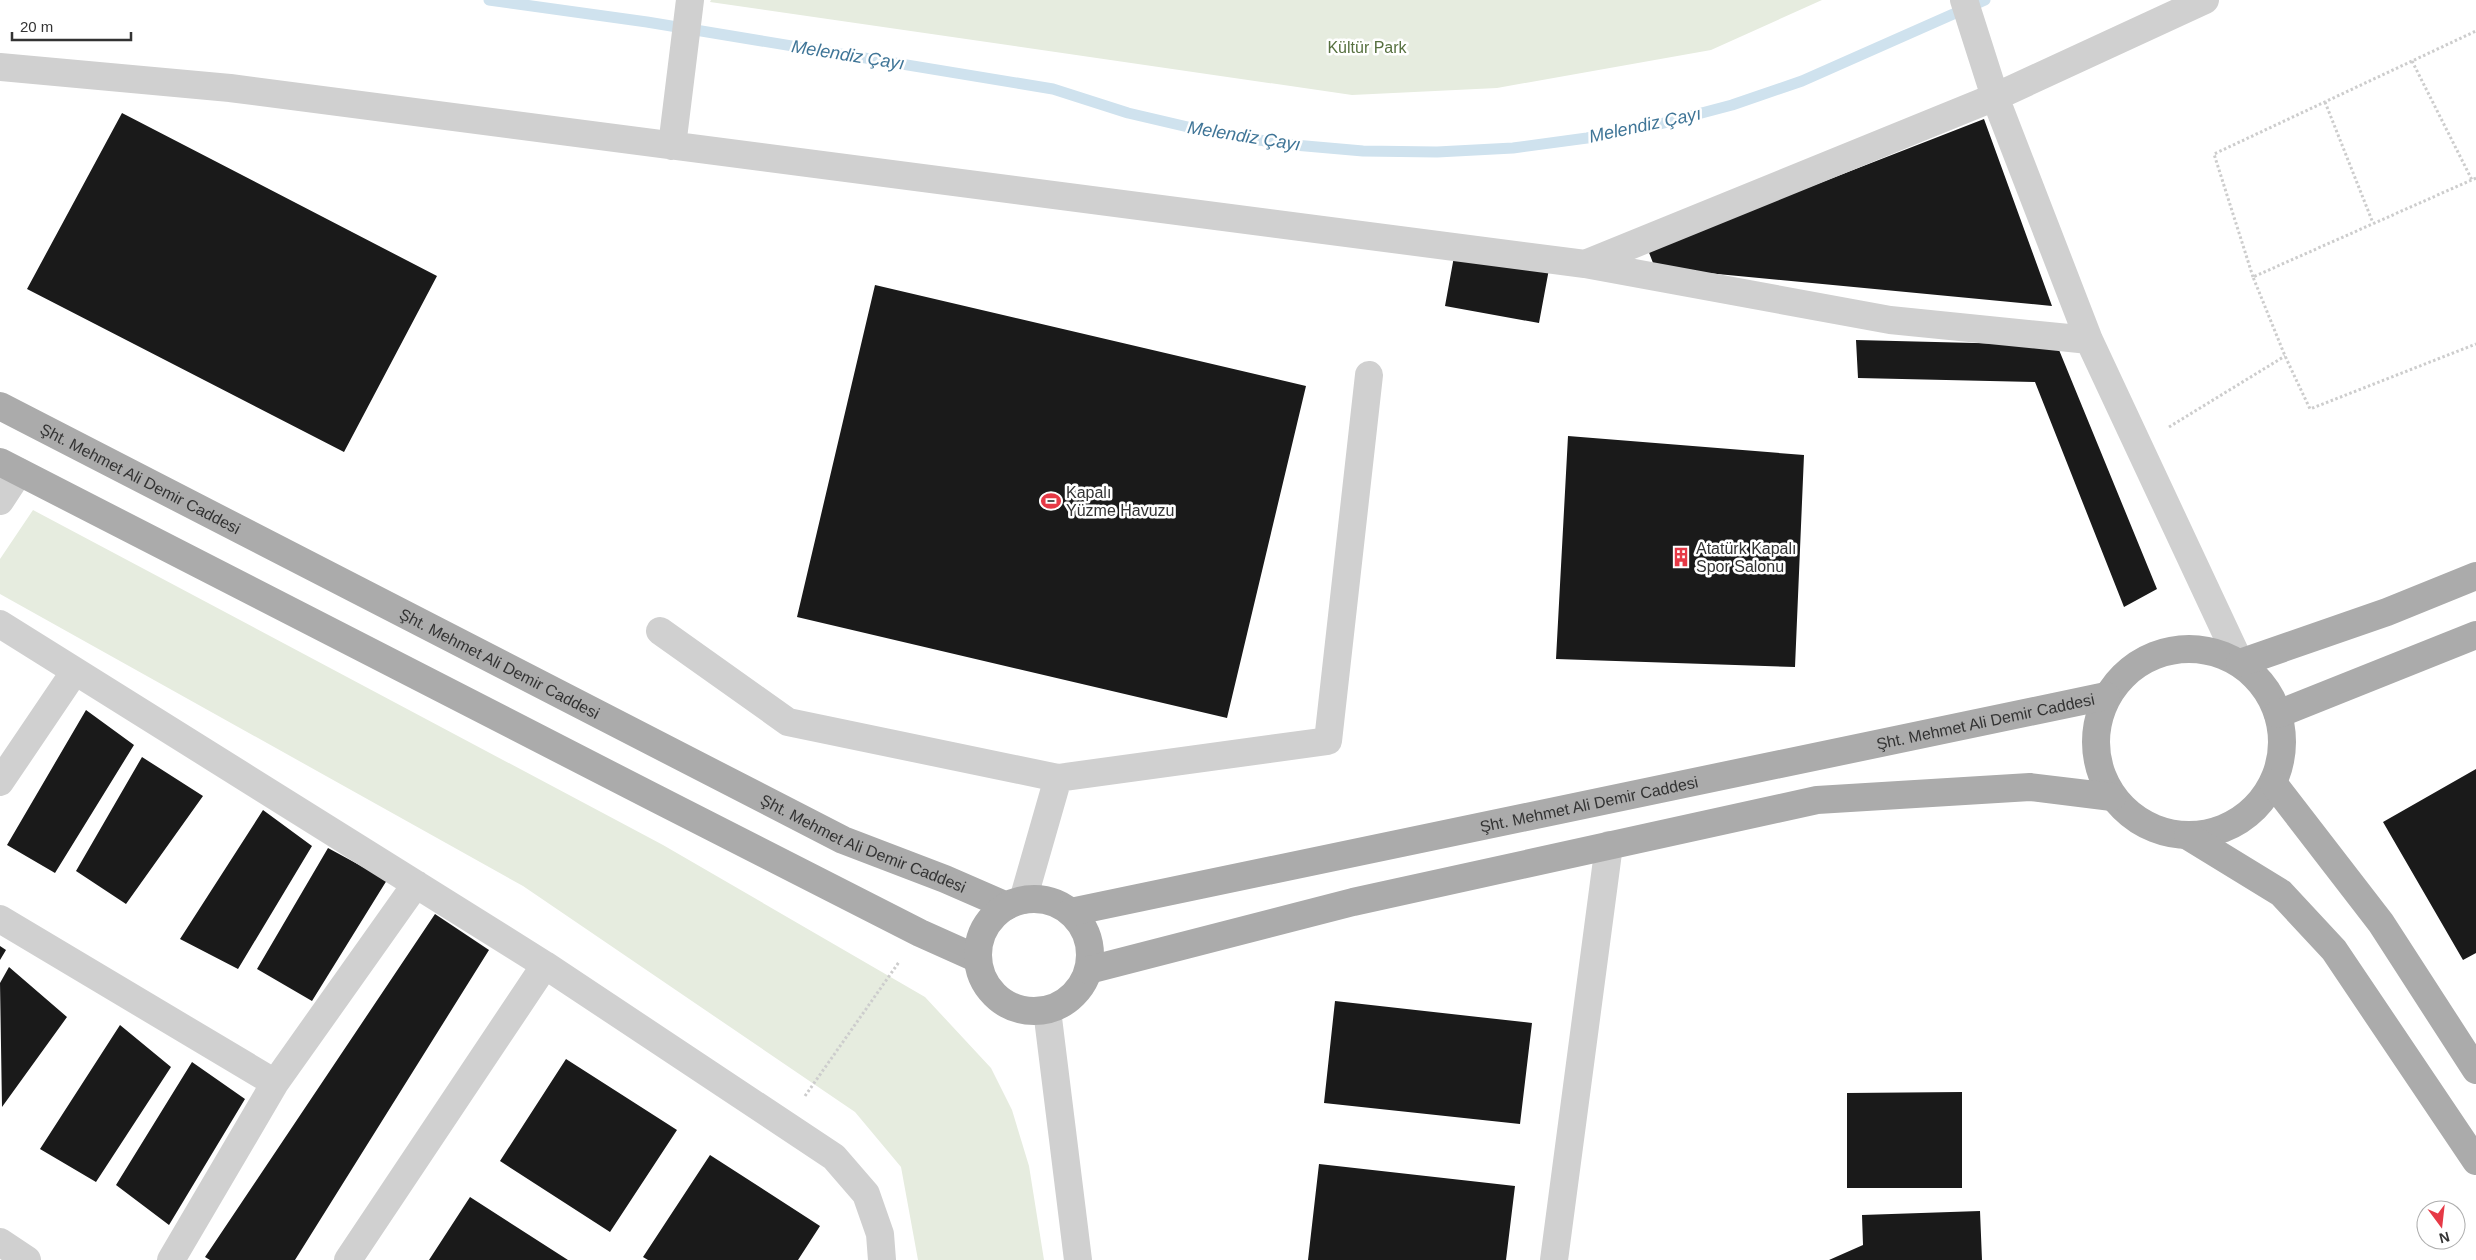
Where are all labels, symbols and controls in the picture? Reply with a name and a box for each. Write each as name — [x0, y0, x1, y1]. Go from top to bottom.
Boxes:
scale bar — [12, 10, 131, 42]
text: 20 m — [20, 18, 53, 35]
water label: Melendiz Çayı — [790, 36, 906, 74]
park label: Kültür Park — [1327, 39, 1408, 56]
water label: Melendiz Çayı — [1587, 103, 1703, 147]
water label: Melendiz Çayı — [1186, 117, 1302, 155]
street label: Şht. Mehmet Ali Demir Caddesi — [37, 420, 243, 537]
place label: Kapalı Yüzme Havuzu — [1066, 484, 1175, 519]
sports icon: Kapalı Yüzme Havuzu — [1040, 490, 1062, 512]
place label: Atatürk Kapalı Spor Salonu — [1696, 540, 1797, 575]
building icon: Atatürk Kapalı Spor Salonu — [1670, 546, 1692, 568]
street label: Şht. Mehmet Ali Demir Caddesi — [397, 605, 602, 722]
street label: Şht. Mehmet Ali Demir Caddesi — [1875, 691, 2096, 753]
street label: Şht. Mehmet Ali Demir Caddesi — [1478, 773, 1700, 835]
street label: Şht. Mehmet Ali Demir Caddesi — [758, 791, 968, 896]
north arrow — [2416, 1200, 2466, 1250]
text: N — [2437, 1229, 2451, 1247]

